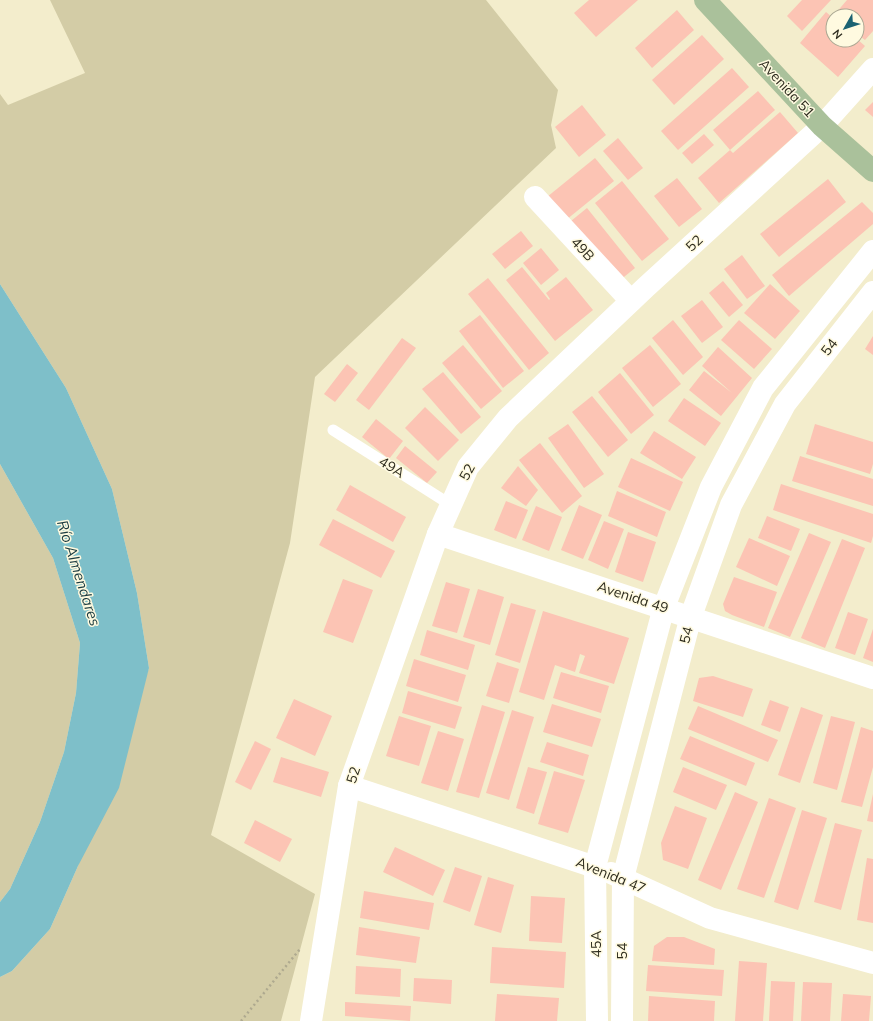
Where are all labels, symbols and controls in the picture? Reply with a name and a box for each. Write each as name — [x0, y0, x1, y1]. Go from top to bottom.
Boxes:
north arrow — [825, 8, 865, 48]
text: N — [829, 27, 845, 42]
street label: Avenida 51 — [755, 55, 819, 121]
street label: 52 — [682, 231, 706, 255]
street label: 49B — [567, 233, 599, 265]
street label: 54 — [817, 334, 842, 359]
street label: 49A — [376, 452, 409, 482]
street label: 52 — [455, 460, 479, 484]
water label: Río Almendares — [53, 518, 105, 628]
street label: Avenida 49 — [595, 577, 671, 617]
street label: 54 — [675, 624, 697, 645]
street label: 52 — [342, 764, 364, 786]
street label: Avenida 47 — [573, 853, 649, 897]
street label: 45A — [587, 930, 605, 958]
street label: 54 — [613, 942, 631, 959]

